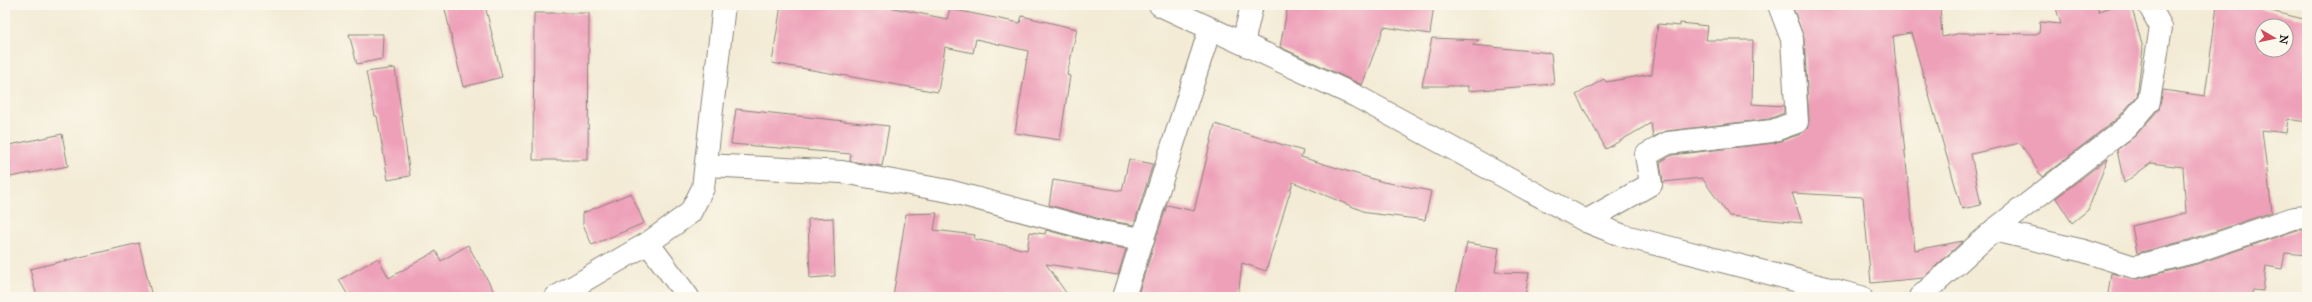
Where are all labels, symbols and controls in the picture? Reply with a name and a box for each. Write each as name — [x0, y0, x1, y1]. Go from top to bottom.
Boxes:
north arrow — [2254, 18, 2294, 58]
text: N — [2276, 34, 2291, 46]

